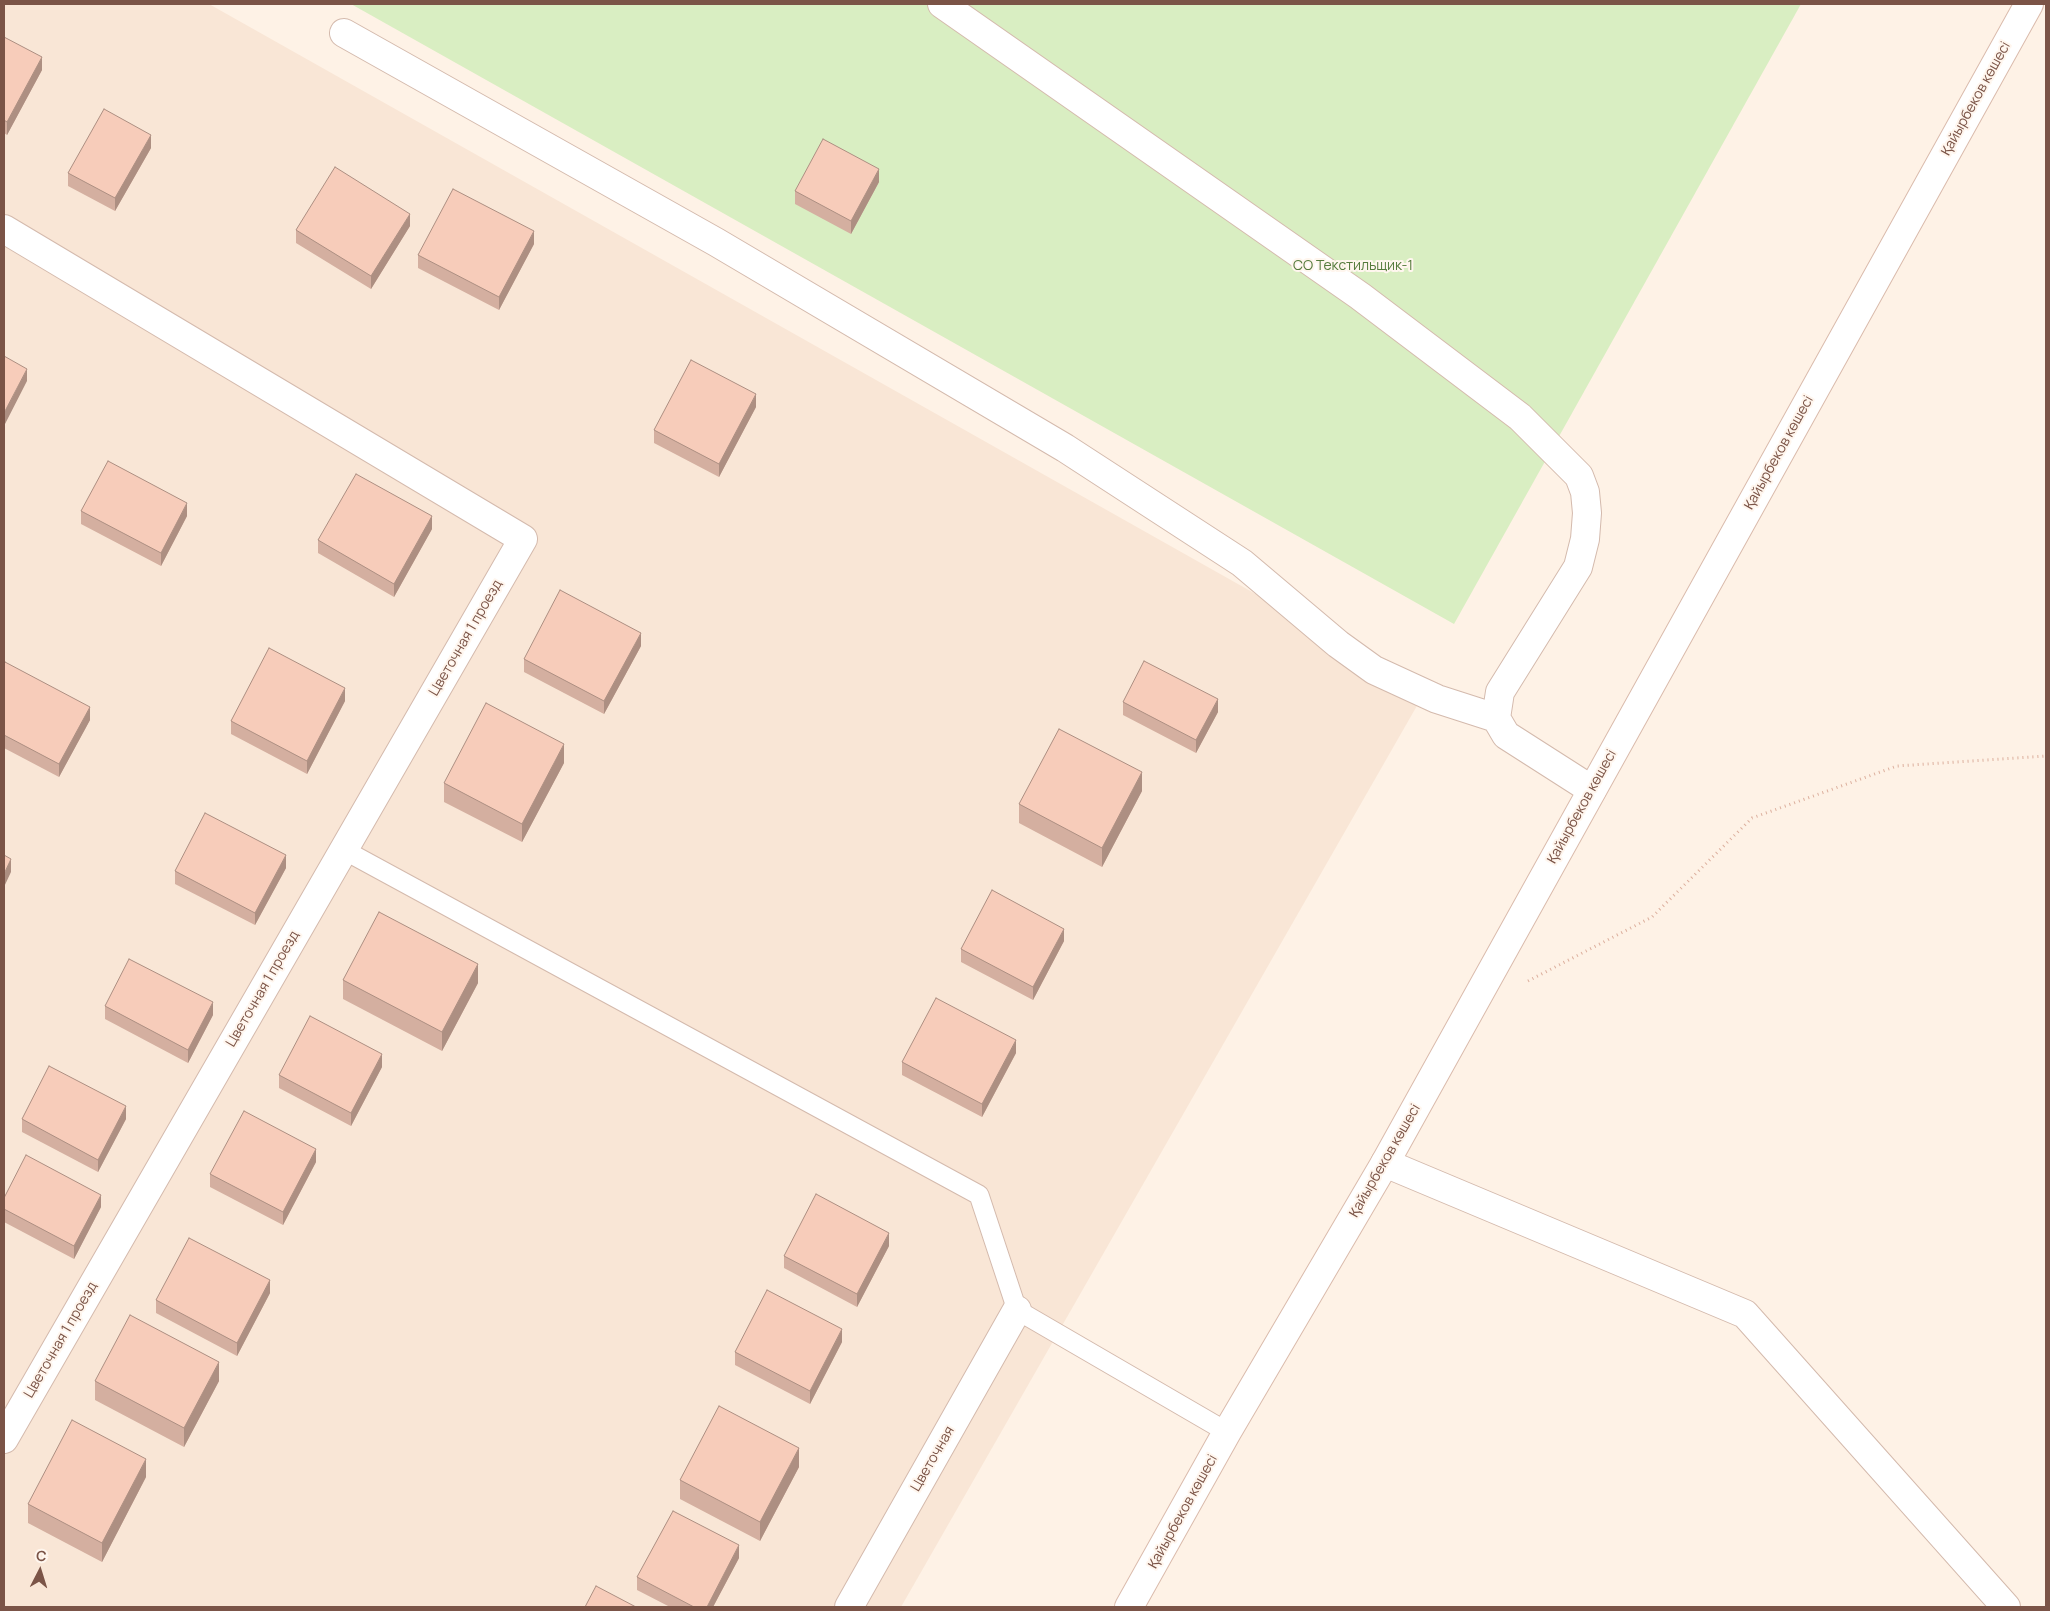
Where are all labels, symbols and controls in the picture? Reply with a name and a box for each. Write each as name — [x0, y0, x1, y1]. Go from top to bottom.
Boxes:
street label: Қайырбеков көшесі — [1938, 39, 2014, 159]
park label: СО Текстильщик-1 — [1293, 258, 1413, 274]
street label: Қайырбеков көшесі — [1741, 393, 1817, 513]
street label: Цветочная 1 проезд — [426, 577, 506, 699]
street label: Қайырбеков көшесі — [1544, 747, 1620, 867]
street label: Цветочная 1 проезд — [223, 928, 303, 1050]
street label: Қайырбеков көшесі — [1346, 1101, 1424, 1221]
street label: Цветочная 1 проезд — [21, 1279, 101, 1401]
street label: Цветочная — [908, 1424, 958, 1494]
street label: Қайырбеков көшесі — [1145, 1452, 1221, 1572]
north arrow — [15, 1546, 65, 1596]
text: С — [35, 1546, 47, 1565]

